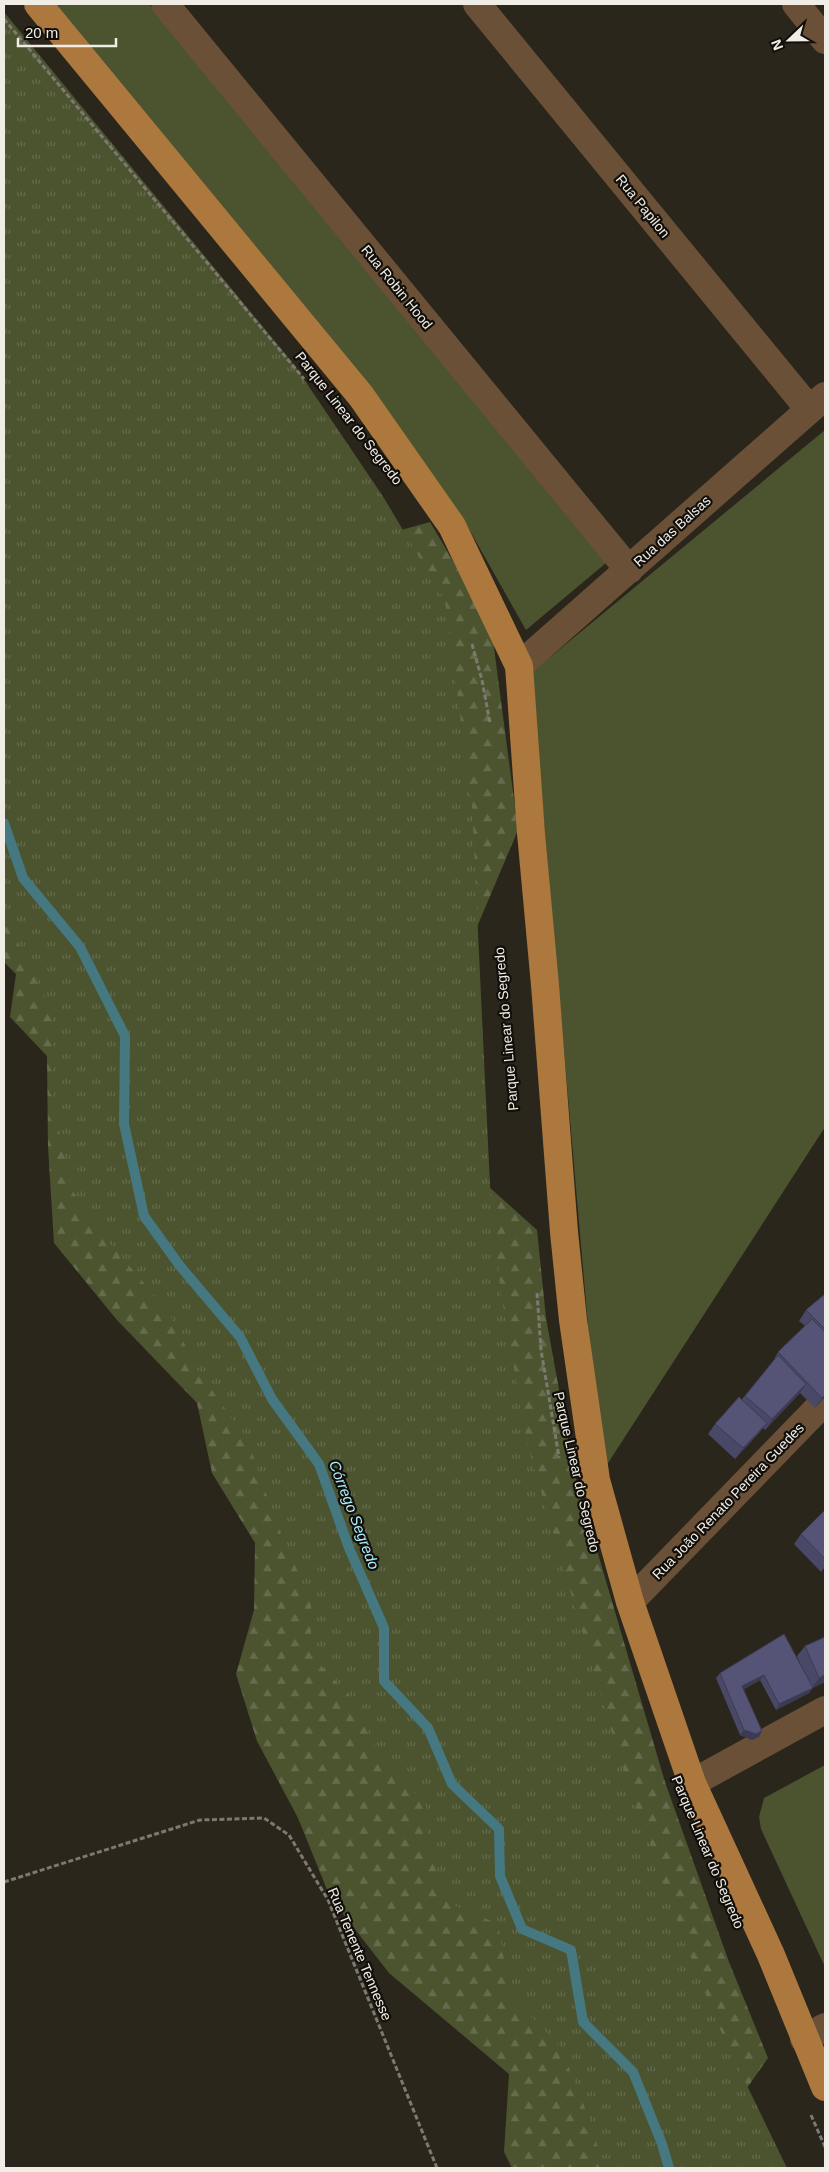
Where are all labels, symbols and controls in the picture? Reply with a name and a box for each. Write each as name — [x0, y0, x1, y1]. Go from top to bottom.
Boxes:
scale bar — [18, 15, 115, 47]
north arrow — [764, 15, 814, 65]
text: 20 m — [25, 24, 58, 41]
text: N — [768, 37, 786, 53]
street label: Rua Papilon — [613, 171, 673, 241]
street label: Rua Robin Hood — [358, 242, 436, 332]
street label: Parque Linear do Segredo — [292, 348, 406, 488]
street label: Rua das Balsas — [630, 492, 714, 570]
street label: Parque Linear do Segredo — [491, 946, 521, 1112]
street label: Parque Linear do Segredo — [551, 1390, 603, 1554]
street label: Rua João Renato Pereira Guedes — [649, 1420, 807, 1582]
water label: Córrego Segredo — [326, 1458, 383, 1572]
street label: Parque Linear do Segredo — [669, 1773, 748, 1931]
street label: Rua Tenente Tennesse — [325, 1885, 395, 2023]

